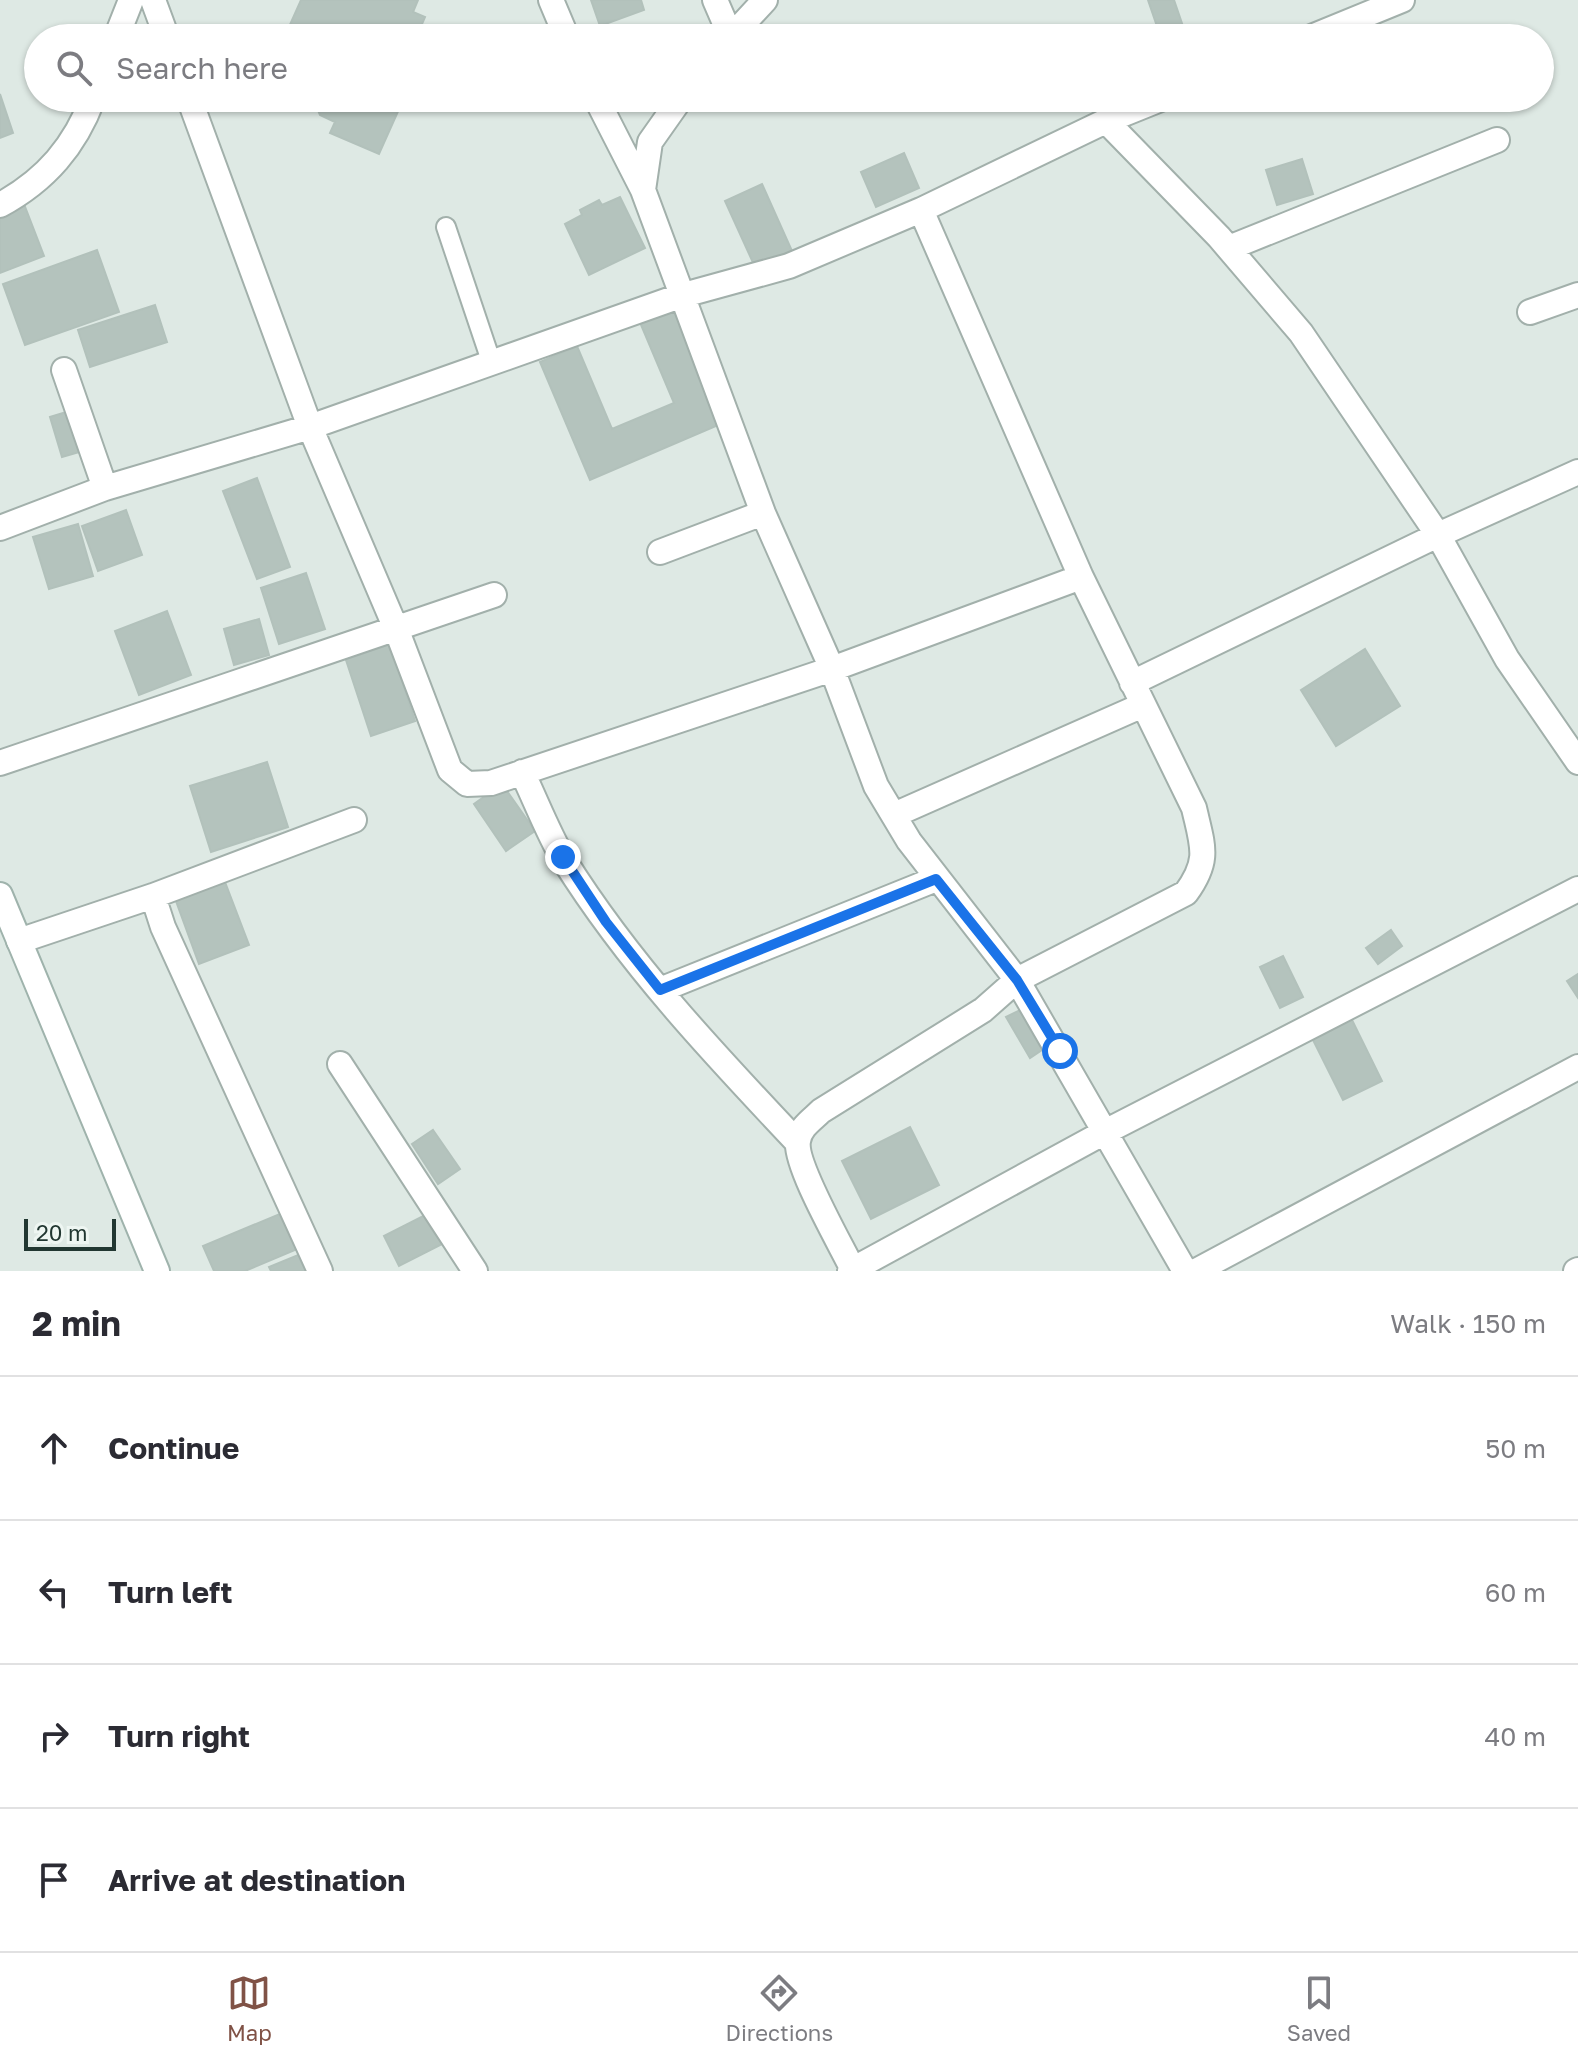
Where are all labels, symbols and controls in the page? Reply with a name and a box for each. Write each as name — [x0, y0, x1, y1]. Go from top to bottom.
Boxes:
search box — [24, 24, 1554, 112]
icon: search — [52, 46, 96, 90]
text: Search here — [116, 50, 288, 86]
route end — [545, 839, 581, 875]
route start — [1042, 1033, 1078, 1069]
scale bar — [24, 1215, 116, 1251]
text: 20 m — [36, 1219, 87, 1246]
text: 2 min — [32, 1303, 121, 1343]
text: Walk · 150 m — [1390, 1308, 1546, 1339]
icon: ahead — [32, 1426, 76, 1470]
text: Continue — [108, 1430, 239, 1466]
text: 50 m — [1485, 1433, 1546, 1464]
icon: left — [32, 1570, 76, 1614]
text: Turn left — [108, 1574, 233, 1610]
text: 60 m — [1485, 1577, 1546, 1608]
icon: right — [32, 1714, 76, 1758]
text: Turn right — [108, 1718, 250, 1754]
text: 40 m — [1485, 1721, 1546, 1752]
icon: arrive — [32, 1858, 76, 1902]
text: Arrive at destination — [108, 1862, 405, 1898]
tab: Map — [227, 1971, 272, 2046]
tab: Directions — [726, 1971, 833, 2046]
tab: Saved — [1287, 1971, 1351, 2046]

